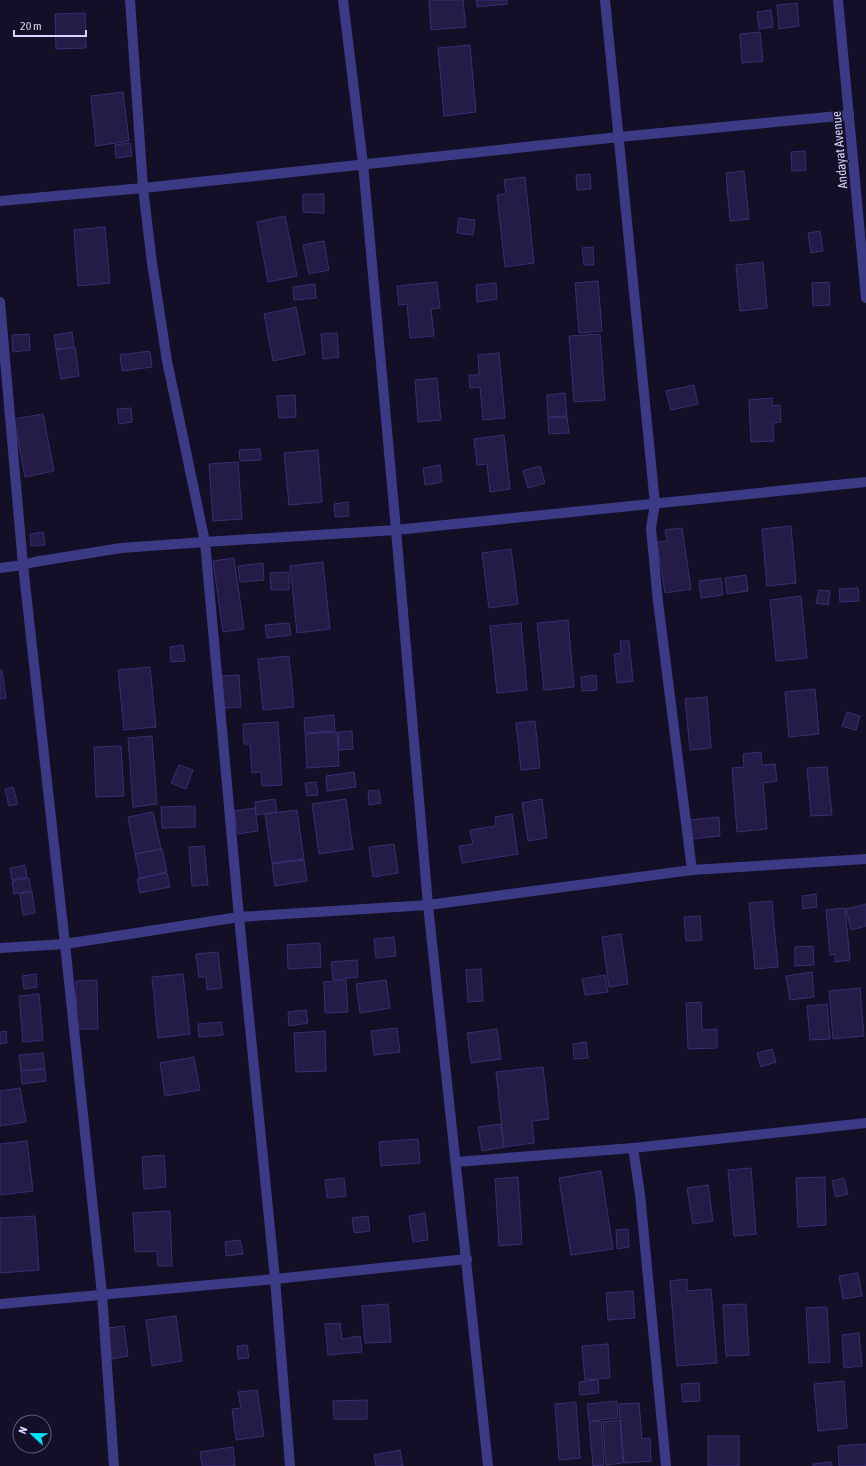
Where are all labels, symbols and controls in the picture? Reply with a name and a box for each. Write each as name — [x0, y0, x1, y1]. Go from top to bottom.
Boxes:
scale bar — [14, 12, 86, 38]
text: 20 m — [20, 19, 42, 33]
street label: Andayat Avenue — [829, 111, 850, 189]
north arrow — [12, 1414, 52, 1454]
text: N — [16, 1425, 30, 1436]

